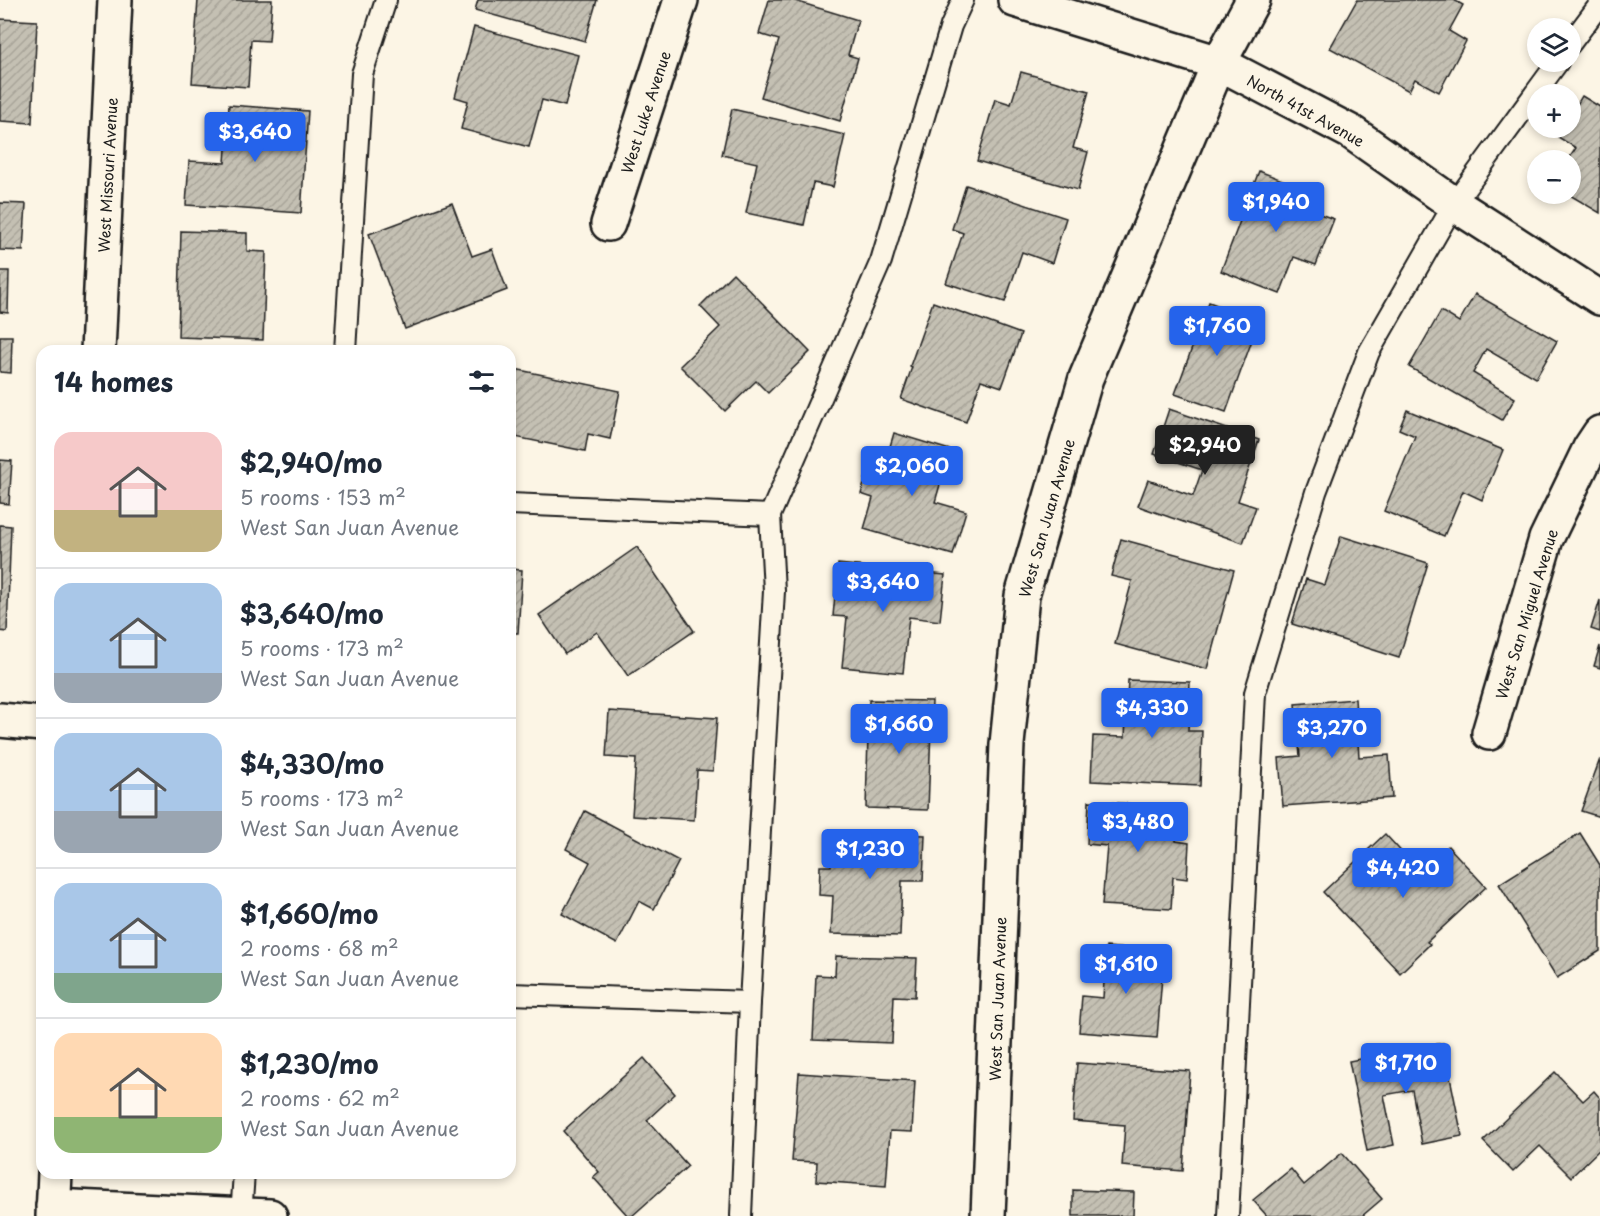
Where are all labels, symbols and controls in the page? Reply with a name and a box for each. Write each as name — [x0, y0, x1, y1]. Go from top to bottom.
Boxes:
map controls — [1527, 18, 1581, 204]
button: layers — [1527, 18, 1581, 72]
street label: West Luke Avenue — [614, 48, 676, 176]
street label: North 41st Avenue — [1243, 68, 1369, 152]
button: + — [1527, 84, 1581, 138]
street label: West Missouri Avenue — [91, 97, 123, 253]
pin: $3,640 — [206, 112, 304, 163]
text: $3,640 — [219, 116, 291, 146]
button: − — [1527, 150, 1581, 204]
pin: $1,940 — [1227, 182, 1325, 233]
text: $1,940 — [1242, 186, 1310, 216]
pin: $1,760 — [1168, 306, 1266, 357]
text: $1,760 — [1183, 310, 1251, 340]
text: 14 homes — [54, 362, 173, 401]
icon: filters — [465, 365, 498, 398]
pin: $2,940 — [1156, 425, 1254, 476]
text: $2,940 — [1169, 429, 1241, 459]
street label: West San Juan Avenue — [1012, 436, 1080, 600]
text: $2,940/mo — [240, 443, 382, 482]
pin: $2,060 — [863, 446, 961, 497]
text: $2,060 — [875, 450, 949, 480]
icon: home — [102, 456, 174, 528]
text: 5 rooms · 153 m² — [240, 482, 406, 512]
text: West San Juan Avenue — [240, 512, 459, 542]
street label: West San Miguel Avenue — [1489, 526, 1563, 702]
pin: $3,640 — [834, 562, 932, 613]
text: $3,640 — [847, 566, 919, 596]
text: $3,640/mo — [240, 594, 384, 633]
icon: home — [102, 607, 174, 679]
text: 5 rooms · 173 m² — [240, 633, 404, 663]
text: West San Juan Avenue — [240, 663, 459, 693]
pin: $4,330 — [1103, 688, 1201, 739]
text: $4,330 — [1115, 692, 1189, 722]
pin: $1,660 — [850, 704, 948, 755]
text: $1,660 — [865, 708, 933, 738]
pin: $3,270 — [1283, 708, 1381, 759]
text: $3,270 — [1297, 712, 1367, 742]
text: $4,330/mo — [240, 744, 384, 783]
icon: home — [102, 757, 174, 829]
text: 5 rooms · 173 m² — [240, 783, 404, 813]
pin: $3,480 — [1089, 802, 1187, 853]
text: $3,480 — [1102, 806, 1174, 836]
text: West San Juan Avenue — [240, 813, 459, 843]
pin: $1,230 — [821, 829, 919, 880]
text: $1,230 — [836, 833, 904, 863]
pin: $4,420 — [1354, 848, 1452, 899]
text: $4,420 — [1366, 852, 1440, 882]
text: $1,660/mo — [240, 894, 378, 933]
icon: home — [102, 907, 174, 979]
street label: West San Juan Avenue — [983, 916, 1011, 1082]
text: 2 rooms · 68 m² — [240, 933, 399, 963]
pin: $1,610 — [1077, 944, 1175, 995]
text: $1,610 — [1094, 948, 1158, 978]
text: West San Juan Avenue — [240, 963, 459, 993]
pin: $1,710 — [1357, 1043, 1455, 1094]
text: $1,230/mo — [240, 1044, 378, 1083]
text: $1,710 — [1375, 1047, 1437, 1077]
icon: home — [102, 1057, 174, 1129]
text: 2 rooms · 62 m² — [240, 1083, 400, 1113]
text: West San Juan Avenue — [240, 1113, 459, 1143]

